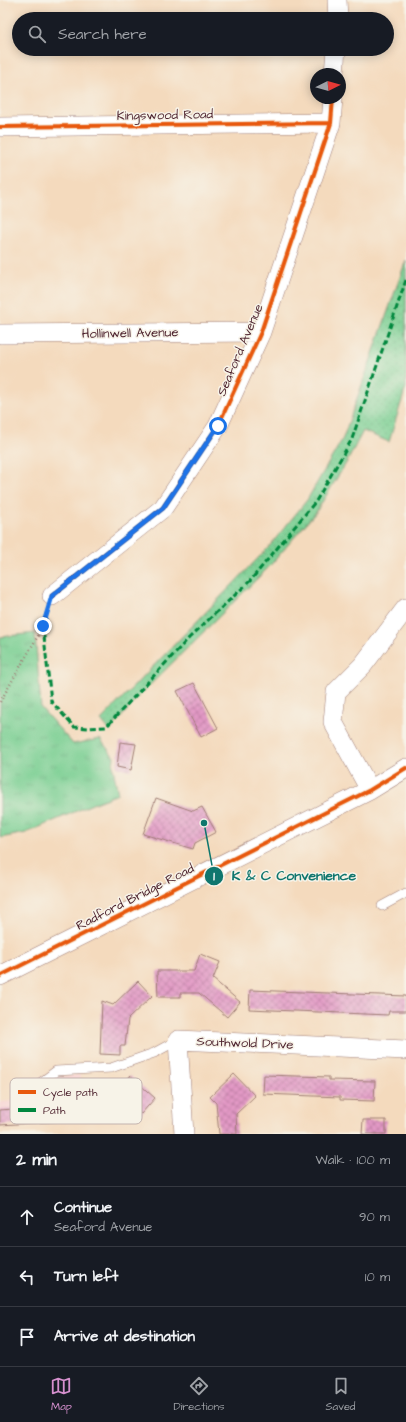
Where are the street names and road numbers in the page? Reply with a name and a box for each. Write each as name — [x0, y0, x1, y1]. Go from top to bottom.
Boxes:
street label: Kingswood Road — [117, 105, 214, 126]
street label: Seaford Avenue — [213, 301, 267, 399]
street label: Hollinwell Avenue — [81, 323, 179, 343]
street label: Radford Bridge Road — [73, 859, 198, 936]
street label: Southwold Drive — [196, 1032, 294, 1054]

